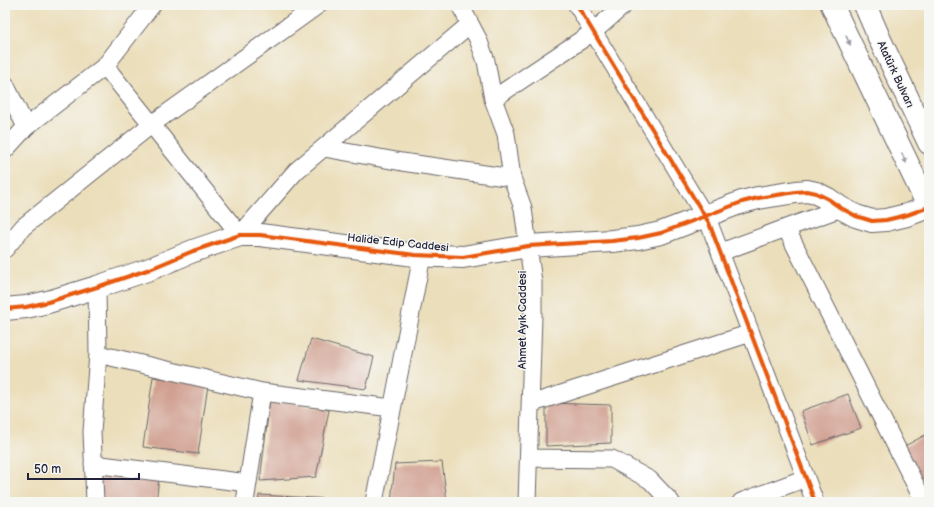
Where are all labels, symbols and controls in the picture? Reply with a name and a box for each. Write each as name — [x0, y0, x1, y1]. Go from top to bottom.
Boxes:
one-way arrow — [845, 35, 851, 46]
street label: Atatürk Bulvarı — [874, 39, 917, 110]
one-way arrow — [901, 152, 907, 163]
street label: Halide Edip Caddesi — [347, 231, 449, 254]
street label: Ahmet Ayık Caddesi — [516, 271, 529, 369]
scale bar — [28, 455, 139, 481]
text: 50 m — [34, 462, 61, 477]

